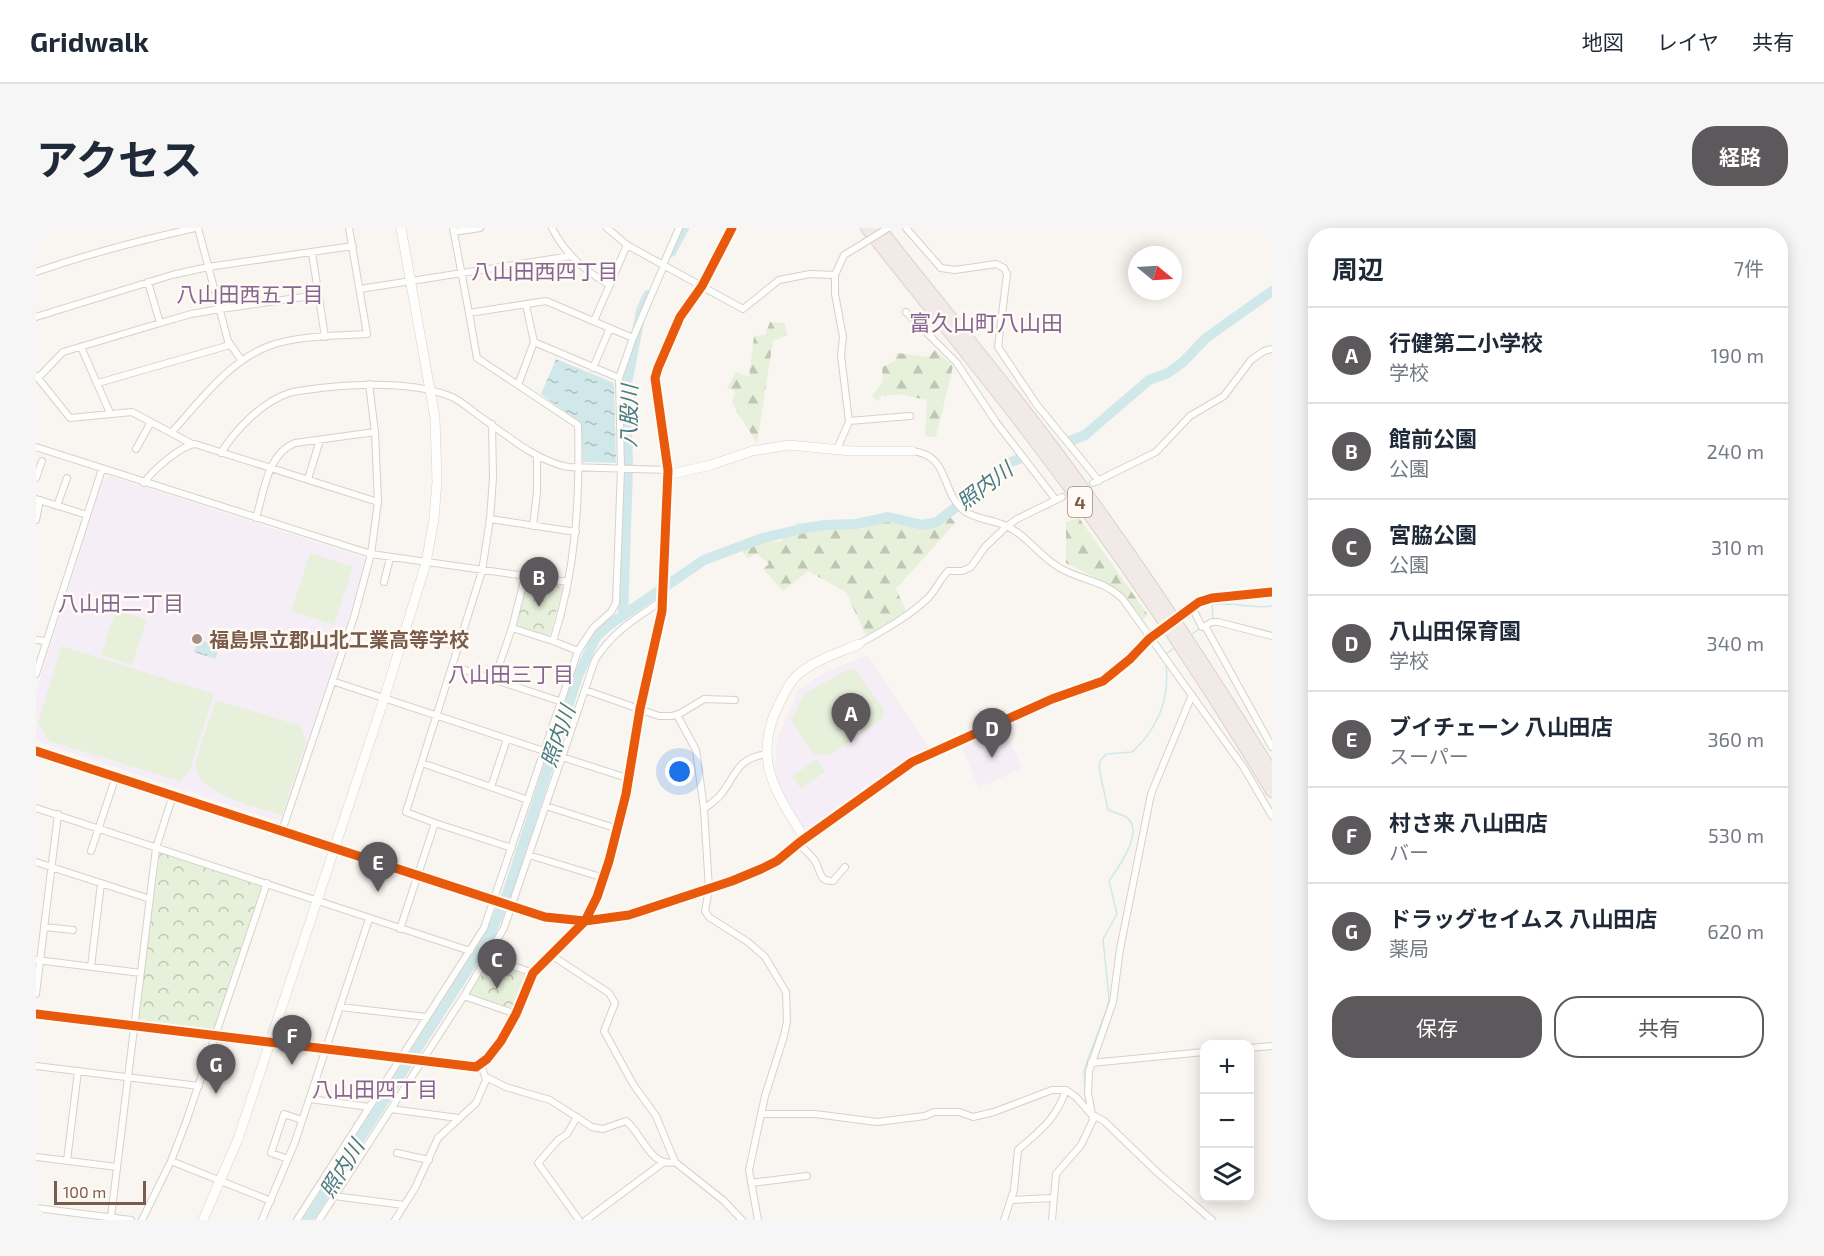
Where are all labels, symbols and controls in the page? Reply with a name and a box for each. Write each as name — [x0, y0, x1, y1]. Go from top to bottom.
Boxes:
text: Gridwalk — [30, 24, 149, 58]
text: 地図 — [1582, 29, 1624, 54]
text: レイヤ — [1657, 29, 1719, 54]
text: 共有 — [1752, 29, 1794, 54]
button: 経路 — [1692, 126, 1788, 186]
text: アクセス — [36, 133, 202, 183]
north arrow — [1128, 246, 1182, 300]
text: 周辺 — [1332, 253, 1384, 284]
text: 7件 — [1734, 256, 1764, 280]
district label: 八山田西四丁目 — [472, 258, 619, 283]
district label: 八山田西五丁目 — [177, 281, 324, 306]
district label: 富久山町八山田 — [909, 309, 1063, 335]
text: 行健第二小学校 — [1389, 329, 1543, 355]
text: A — [1345, 343, 1358, 367]
text: 190 m — [1711, 343, 1764, 367]
text: 学校 — [1389, 360, 1429, 384]
water label: 八股川 — [615, 382, 641, 448]
text: 館前公園 — [1389, 425, 1477, 451]
text: B — [1345, 439, 1358, 463]
text: 240 m — [1706, 439, 1764, 463]
water label: 照内川 — [951, 455, 1018, 514]
text: 公園 — [1389, 456, 1429, 480]
road number: 4 — [1068, 487, 1092, 517]
text: 宮脇公園 — [1389, 521, 1477, 547]
text: C — [1346, 535, 1357, 559]
text: 310 m — [1711, 535, 1764, 559]
text: 公園 — [1389, 552, 1429, 576]
pin: B — [520, 558, 558, 607]
district label: 八山田二丁目 — [58, 590, 184, 615]
text: 八山田保育園 — [1389, 617, 1521, 643]
place label: 福島県立郡山北工業高等学校 — [209, 627, 469, 651]
text: D — [1345, 631, 1358, 655]
text: 340 m — [1707, 631, 1764, 655]
marker: 福島県立郡山北工業高等学校 — [190, 632, 204, 646]
text: 学校 — [1389, 648, 1429, 672]
district label: 八山田三丁目 — [448, 661, 574, 686]
pin: A — [832, 694, 870, 743]
water label: 照内川 — [535, 700, 580, 770]
pin: D — [972, 708, 1012, 758]
text: ブイチェーン 八山田店 — [1389, 713, 1613, 739]
text: E — [1346, 727, 1357, 751]
text: 360 m — [1707, 727, 1764, 751]
text: スーパー — [1389, 744, 1469, 768]
your location — [665, 757, 694, 786]
text: 村さ来 八山田店 — [1389, 809, 1548, 835]
text: F — [1346, 823, 1357, 847]
text: 530 m — [1708, 823, 1764, 847]
text: バー — [1389, 840, 1429, 864]
pin: E — [358, 842, 398, 892]
text: ドラッグセイムス 八山田店 — [1389, 905, 1657, 931]
text: G — [1345, 919, 1358, 943]
text: 620 m — [1707, 919, 1764, 943]
text: 薬局 — [1389, 936, 1429, 960]
pin: C — [478, 940, 516, 989]
button: 保存 — [1332, 996, 1542, 1058]
button: 共有 — [1554, 996, 1764, 1058]
pin: F — [272, 1016, 312, 1065]
map controls — [1200, 1040, 1254, 1202]
button: + — [1200, 1040, 1254, 1094]
pin: G — [196, 1044, 236, 1094]
district label: 八山田四丁目 — [312, 1076, 438, 1101]
button: − — [1200, 1094, 1254, 1148]
water label: 照内川 — [314, 1133, 369, 1201]
button: layers — [1200, 1148, 1254, 1202]
scale bar — [54, 1178, 146, 1206]
text: 100 m — [63, 1182, 106, 1201]

